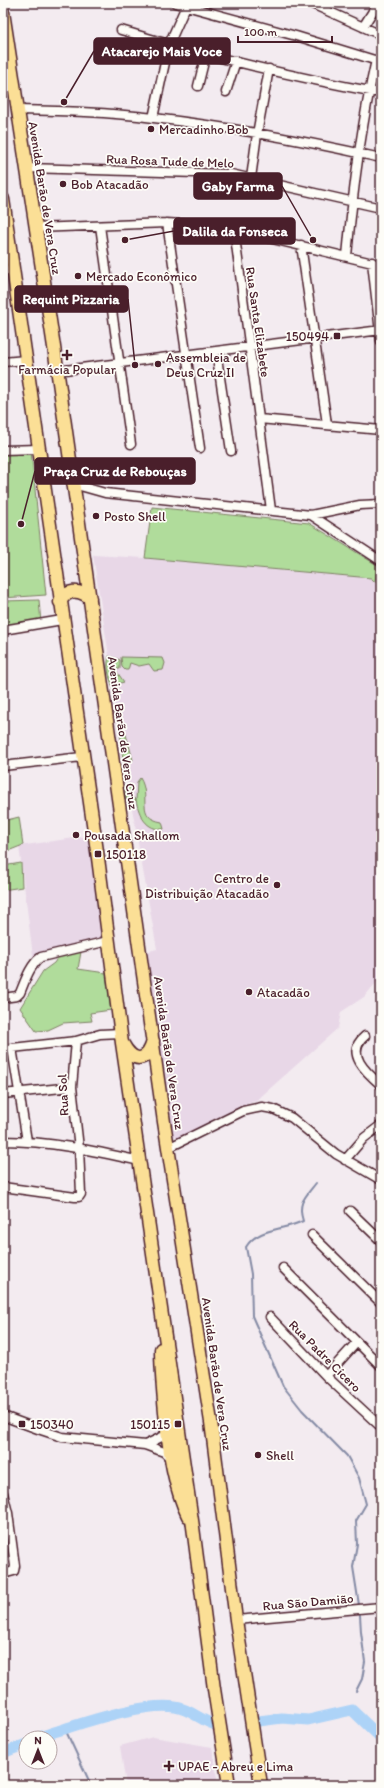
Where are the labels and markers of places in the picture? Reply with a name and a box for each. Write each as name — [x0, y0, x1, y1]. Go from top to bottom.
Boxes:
callout: Atacarejo Mais Voce — [94, 38, 230, 64]
place label: Mercadinho Bob — [159, 122, 249, 137]
marker: Mercadinho Bob — [146, 124, 156, 134]
callout: Gaby Farma — [194, 173, 282, 199]
place label: Bob Atacadão — [71, 177, 149, 192]
marker: Bob Atacadão — [58, 179, 68, 189]
callout: Dalila da Fonseca — [174, 218, 295, 244]
place label: Mercado Econômico — [86, 269, 197, 284]
marker: Mercado Econômico — [73, 271, 83, 281]
callout: Requint Pizzaria — [15, 286, 128, 312]
place label: 150494 — [286, 329, 329, 344]
marker: 150494 — [332, 331, 342, 341]
marker: Farmácia Popular — [62, 350, 72, 360]
place label: Assembleia de Deus Cruz II — [166, 350, 246, 380]
marker: Assembleia de Deus Cruz II — [153, 359, 163, 369]
place label: Farmácia Popular — [18, 362, 117, 377]
callout: Praça Cruz de Rebouças — [35, 458, 195, 484]
place label: Posto Shell — [104, 509, 166, 524]
marker: Posto Shell — [91, 511, 101, 521]
place label: Pousada Shallom — [84, 828, 180, 843]
marker: Pousada Shallom — [71, 830, 81, 840]
place label: 150118 — [106, 847, 146, 862]
marker: 150118 — [93, 849, 103, 859]
place label: Centro de Distribuição Atacadão — [145, 871, 269, 901]
marker: Centro de Distribuição Atacadão — [272, 880, 282, 890]
place label: Atacadão — [257, 985, 310, 1000]
marker: Atacadão — [244, 987, 254, 997]
place label: 150340 — [30, 1417, 74, 1432]
place label: 150115 — [130, 1417, 170, 1432]
marker: 150340 — [17, 1419, 27, 1429]
marker: 150115 — [173, 1419, 183, 1429]
place label: Shell — [266, 1448, 294, 1463]
marker: Shell — [253, 1450, 263, 1460]
place label: UPAE - Abreu e Lima — [178, 1759, 294, 1774]
marker: UPAE - Abreu e Lima — [163, 1760, 175, 1772]

